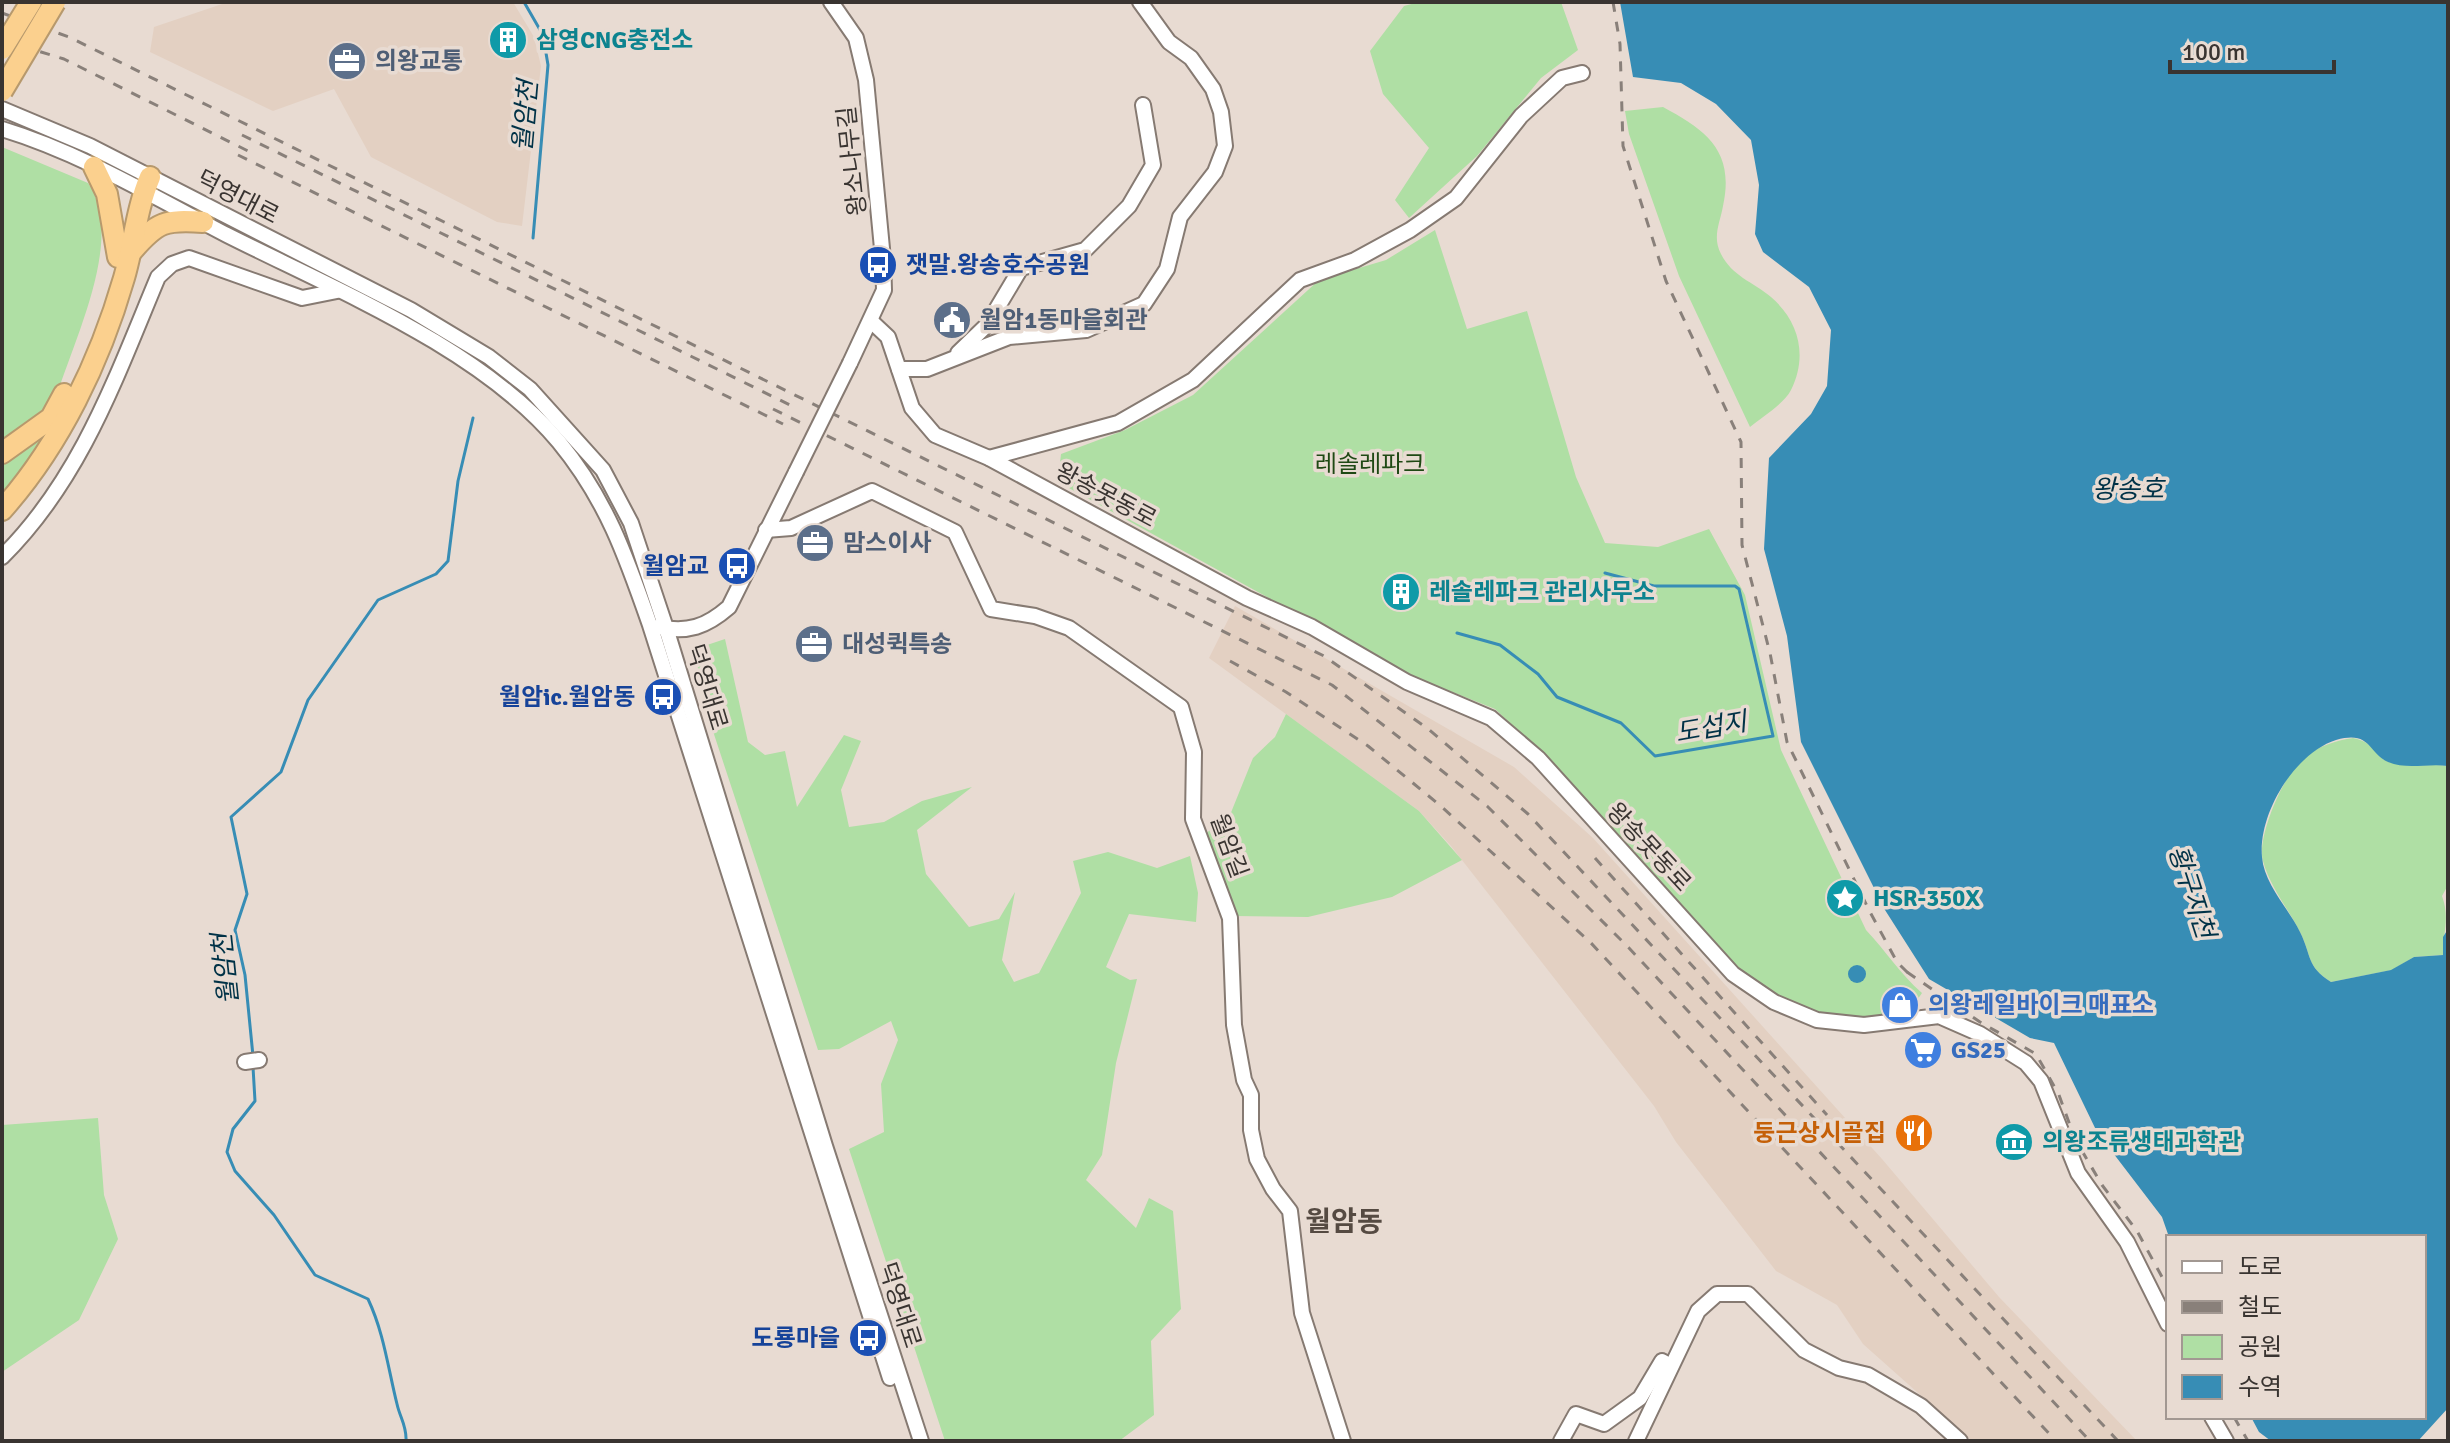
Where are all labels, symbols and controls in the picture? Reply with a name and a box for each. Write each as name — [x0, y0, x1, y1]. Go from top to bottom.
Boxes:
building icon: 삼영CNG충전소 — [487, 19, 529, 61]
scale bar — [2170, 24, 2334, 74]
place label: 삼영CNG충전소 — [536, 25, 693, 55]
text: 100 m — [2182, 37, 2245, 67]
office icon: 의왕교통 — [326, 40, 368, 82]
place label: 의왕교통 — [375, 46, 463, 76]
water label: 월암천 — [507, 76, 545, 153]
street label: 왕소나무길 — [831, 105, 873, 217]
street label: 덕영대로 — [192, 164, 284, 230]
bus stop icon: 잿말.왕송호수공원 — [857, 244, 899, 286]
place label: 잿말.왕송호수공원 — [906, 250, 1090, 280]
public building icon: 월암1동마을회관 — [931, 299, 973, 341]
place label: 월암1동마을회관 — [980, 305, 1148, 335]
park label: 레솔레파크 — [1315, 449, 1425, 479]
street label: 왕송못동로 — [1050, 456, 1162, 534]
water label: 왕송호 — [2092, 474, 2166, 506]
office icon: 맘스이사 — [794, 522, 836, 564]
place label: 맘스이사 — [843, 528, 931, 558]
bus stop icon: 월암교 — [716, 545, 758, 587]
place label: 월암교 — [643, 551, 709, 581]
building icon: 레솔레파크 관리사무소 — [1380, 571, 1422, 613]
place label: 레솔레파크 관리사무소 — [1429, 577, 1655, 607]
office icon: 대성퀵특송 — [793, 623, 835, 665]
place label: 대성퀵특송 — [842, 629, 952, 659]
street label: 덕영대로 — [680, 640, 734, 734]
bus stop icon: 월암ic.월암동 — [642, 676, 684, 718]
place label: 월암ic.월암동 — [499, 682, 635, 712]
water label: 도섭지 — [1673, 706, 1751, 750]
street label: 왕송못동로 — [1600, 796, 1698, 898]
street label: 월암길 — [1204, 810, 1254, 882]
water label: 황구지천 — [2161, 842, 2222, 945]
place icon: HSR-350X — [1824, 877, 1866, 919]
place label: HSR-350X — [1873, 883, 1980, 913]
water label: 월암천 — [206, 929, 246, 1006]
shop icon: 의왕레일바이크 매표소 — [1879, 984, 1921, 1026]
place label: 의왕레일바이크 매표소 — [1928, 990, 2154, 1020]
supermarket icon: GS25 — [1902, 1029, 1944, 1071]
place label: GS25 — [1951, 1035, 2006, 1065]
restaurant icon: 둥근상시골집 — [1893, 1112, 1935, 1154]
place label: 둥근상시골집 — [1754, 1118, 1886, 1148]
museum icon: 의왕조류생태과학관 — [1993, 1121, 2035, 1163]
place label: 의왕조류생태과학관 — [2042, 1127, 2241, 1157]
district label: 월암동 — [1305, 1205, 1383, 1239]
legend — [2166, 1235, 2426, 1419]
text: 도로 — [2238, 1252, 2282, 1282]
street label: 덕영대로 — [872, 1258, 928, 1352]
text: 철도 — [2238, 1292, 2282, 1322]
bus stop icon: 도룡마을 — [847, 1317, 889, 1359]
place label: 도룡마을 — [752, 1323, 840, 1353]
text: 공원 — [2238, 1332, 2282, 1362]
text: 수역 — [2238, 1372, 2282, 1402]

